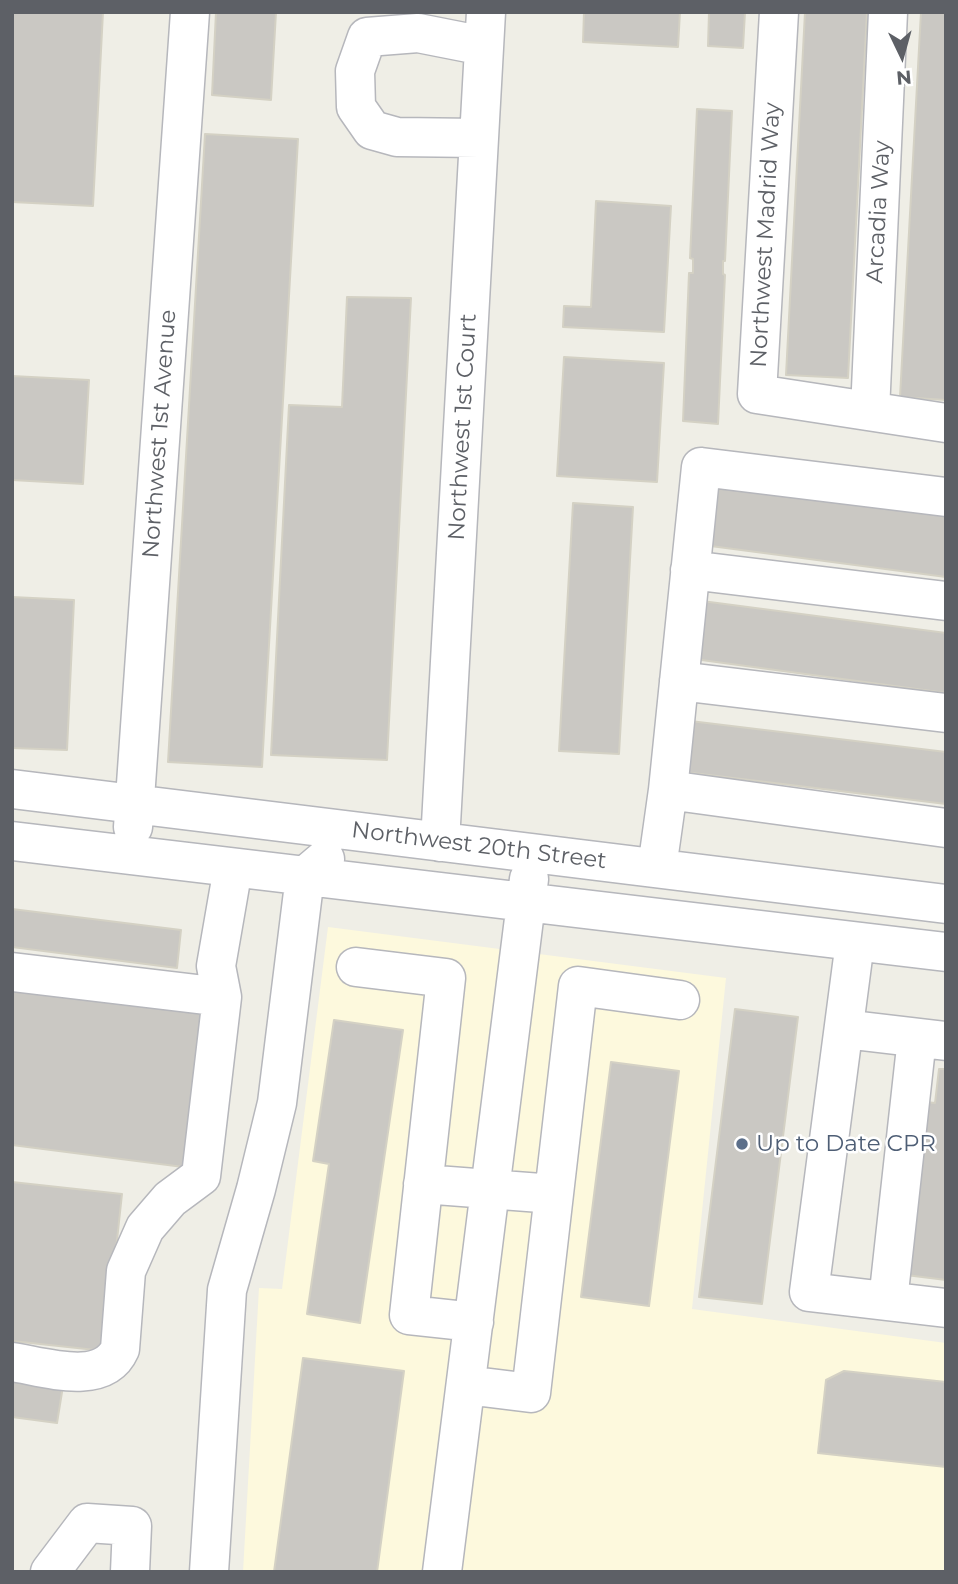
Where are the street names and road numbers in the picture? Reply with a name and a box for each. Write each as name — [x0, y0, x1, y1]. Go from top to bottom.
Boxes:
street label: Northwest Madrid Way — [745, 102, 787, 368]
street label: Arcadia Way — [861, 140, 897, 284]
street label: Northwest 1st Avenue — [138, 309, 182, 559]
street label: Northwest 1st Court — [443, 313, 483, 541]
street label: Northwest 20th Street — [350, 817, 608, 875]

